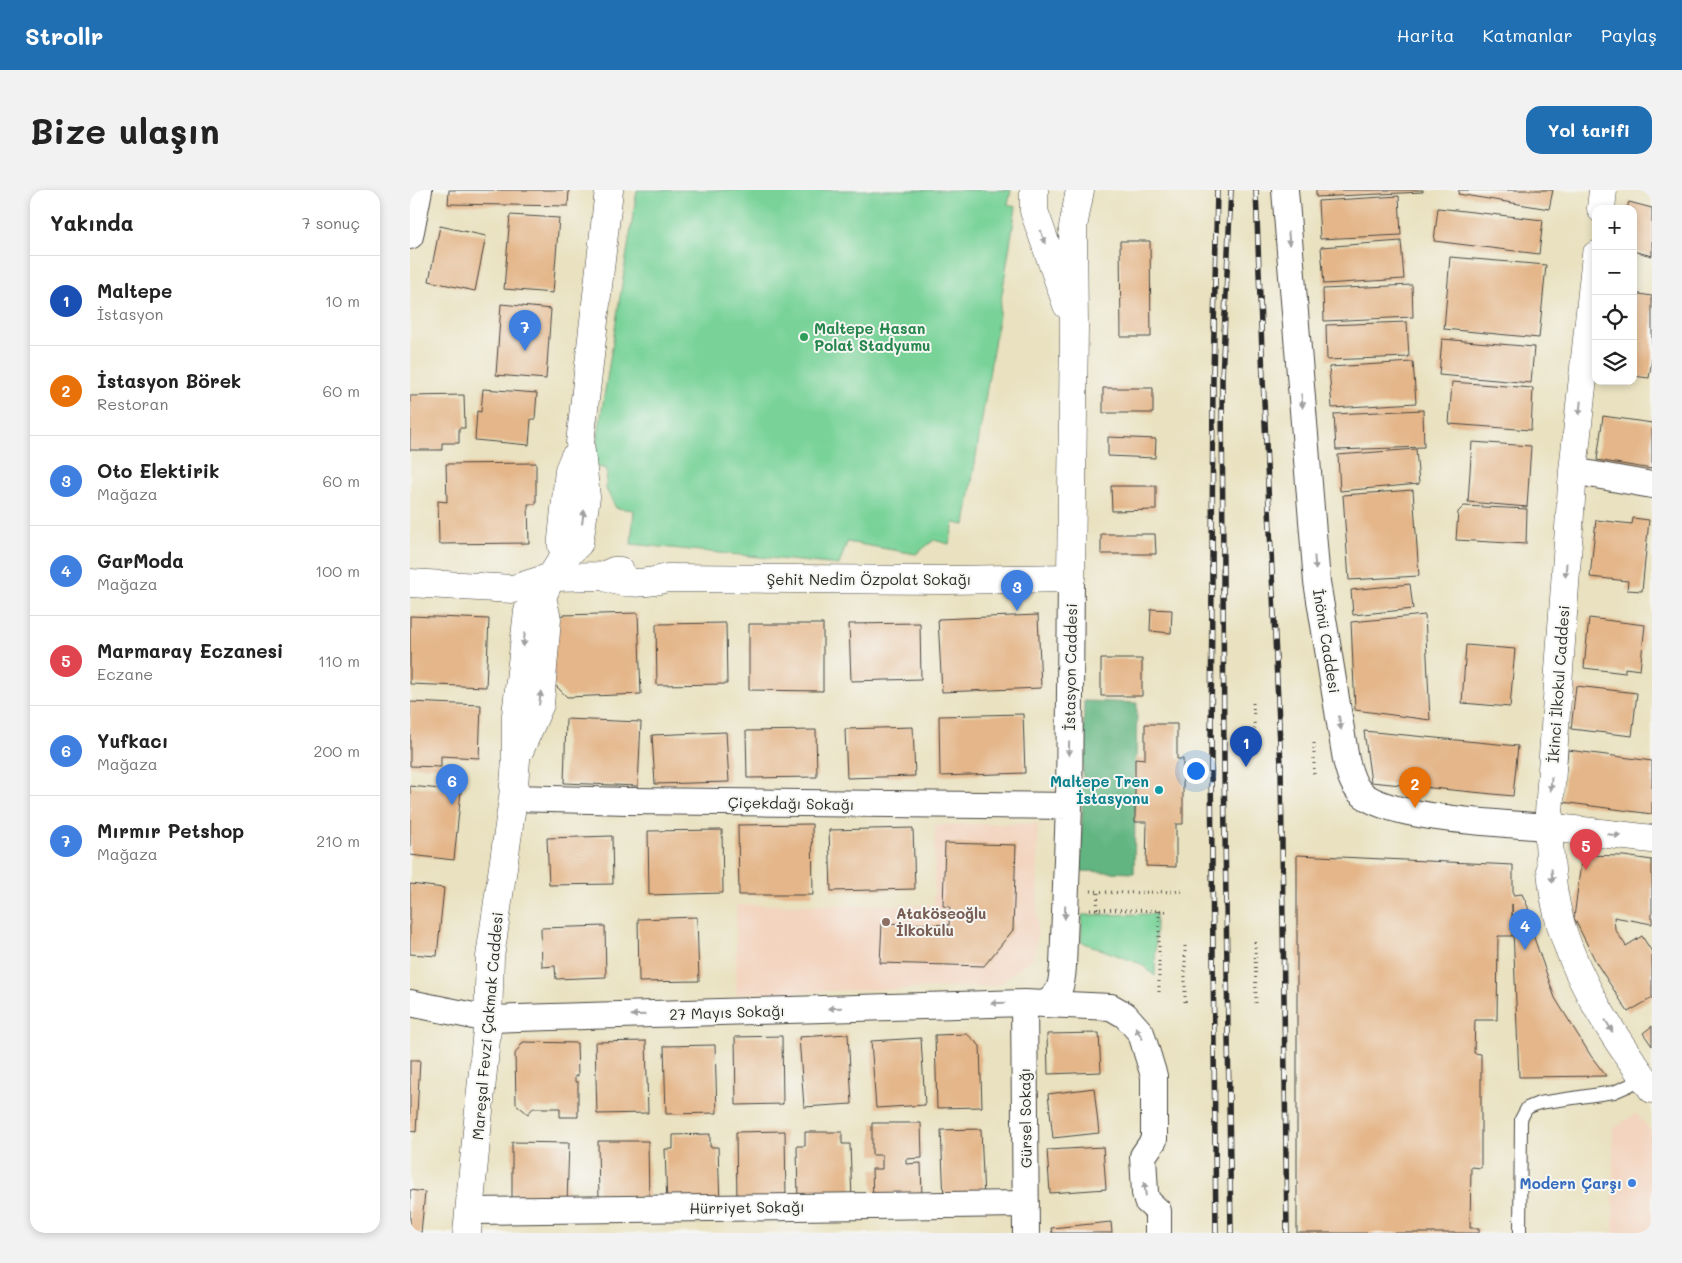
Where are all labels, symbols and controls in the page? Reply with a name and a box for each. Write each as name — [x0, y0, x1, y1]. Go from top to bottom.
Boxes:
text: Strollr — [25, 20, 103, 51]
text: Harita — [1397, 23, 1455, 47]
text: Katmanlar — [1483, 23, 1573, 47]
text: Paylaş — [1601, 23, 1657, 47]
button: Yol tarifi — [1526, 106, 1652, 154]
text: Bize ulaşın — [30, 107, 220, 153]
map controls — [1592, 205, 1637, 385]
button: + — [1592, 205, 1637, 250]
text: Yakında — [50, 209, 134, 236]
text: 7 sonuç — [302, 212, 360, 233]
one-way arrow — [1039, 230, 1047, 245]
one-way arrow — [1285, 231, 1293, 247]
button: − — [1592, 250, 1637, 295]
text: Maltepe — [97, 278, 172, 303]
text: 1 — [62, 290, 70, 311]
text: 10 m — [325, 290, 360, 311]
button: locate — [1592, 295, 1637, 340]
text: İstasyon — [97, 303, 163, 324]
pin: 7 — [509, 310, 541, 351]
place label: Maltepe Hasan Polat Stadyumu — [814, 318, 931, 355]
marker: Maltepe Hasan Polat Stadyumu — [798, 331, 810, 343]
button: layers — [1592, 340, 1637, 385]
text: İstasyon Börek — [97, 368, 241, 393]
text: 2 — [62, 380, 70, 401]
text: 60 m — [323, 380, 360, 401]
text: Restoran — [97, 393, 168, 414]
one-way arrow — [1298, 393, 1306, 409]
one-way arrow — [1576, 400, 1584, 416]
text: Oto Elektirik — [97, 458, 220, 483]
text: 3 — [61, 470, 71, 491]
text: 60 m — [323, 470, 360, 491]
text: Mağaza — [97, 483, 158, 504]
one-way arrow — [579, 508, 587, 524]
text: GarModa — [97, 548, 184, 573]
one-way arrow — [1311, 555, 1319, 571]
text: 4 — [61, 560, 71, 581]
text: 100 m — [315, 560, 360, 581]
one-way arrow — [1562, 562, 1570, 578]
street label: Şehit Nedim Özpolat Sokağı — [767, 569, 971, 589]
pin: 3 — [1001, 570, 1033, 611]
text: Mağaza — [97, 573, 158, 594]
street label: İnönü Caddesi — [1309, 587, 1345, 695]
street label: İstasyon Caddesi — [1059, 603, 1081, 731]
street label: İkinci İlkokul Caddesi — [1543, 605, 1573, 763]
one-way arrow — [520, 632, 528, 648]
text: Marmaray Eczanesi — [97, 638, 284, 663]
text: 5 — [61, 650, 71, 671]
text: 110 m — [318, 650, 360, 671]
text: Eczane — [97, 663, 153, 684]
one-way arrow — [536, 690, 544, 706]
one-way arrow — [1337, 715, 1345, 731]
pin: 1 — [1230, 726, 1262, 767]
text: Yufkacı — [97, 728, 168, 753]
text: 6 — [61, 740, 71, 761]
text: 200 m — [313, 740, 360, 761]
one-way arrow — [1065, 741, 1073, 757]
text: Mağaza — [97, 753, 158, 774]
your location — [1183, 758, 1209, 784]
pin: 6 — [436, 764, 468, 805]
pin: 2 — [1399, 767, 1431, 808]
place label: Maltepe Tren İstasyonu — [1050, 771, 1149, 808]
one-way arrow — [1547, 776, 1555, 792]
marker: Maltepe Tren İstasyonu — [1153, 784, 1165, 796]
street label: Çiçekdağı Sokağı — [728, 792, 854, 814]
text: Mırmır Petshop — [97, 818, 244, 843]
pin: 5 — [1570, 829, 1602, 870]
text: 7 — [62, 830, 70, 851]
text: 210 m — [316, 830, 360, 851]
one-way arrow — [1606, 831, 1622, 839]
text: Mağaza — [97, 843, 158, 864]
one-way arrow — [1548, 868, 1556, 884]
place label: Ataköseoğlu İlkokulu — [896, 903, 987, 940]
one-way arrow — [1061, 904, 1069, 920]
pin: 4 — [1509, 909, 1541, 950]
street label: Mareşal Fevzi Çakmak Caddesi — [467, 911, 507, 1141]
marker: Ataköseoğlu İlkokulu — [880, 916, 892, 928]
street label: 27 Mayıs Sokağı — [669, 1000, 785, 1024]
one-way arrow — [989, 1000, 1005, 1008]
one-way arrow — [827, 1005, 843, 1013]
one-way arrow — [629, 1011, 645, 1019]
one-way arrow — [1605, 1019, 1614, 1032]
one-way arrow — [1135, 1026, 1143, 1041]
street label: Gürsel Sokağı — [1014, 1068, 1036, 1168]
place label: Modern Çarşı — [1520, 1173, 1622, 1194]
marker: Modern Çarşı — [1626, 1177, 1638, 1189]
one-way arrow — [1141, 1181, 1149, 1197]
street label: Hürriyet Sokağı — [689, 1196, 805, 1218]

